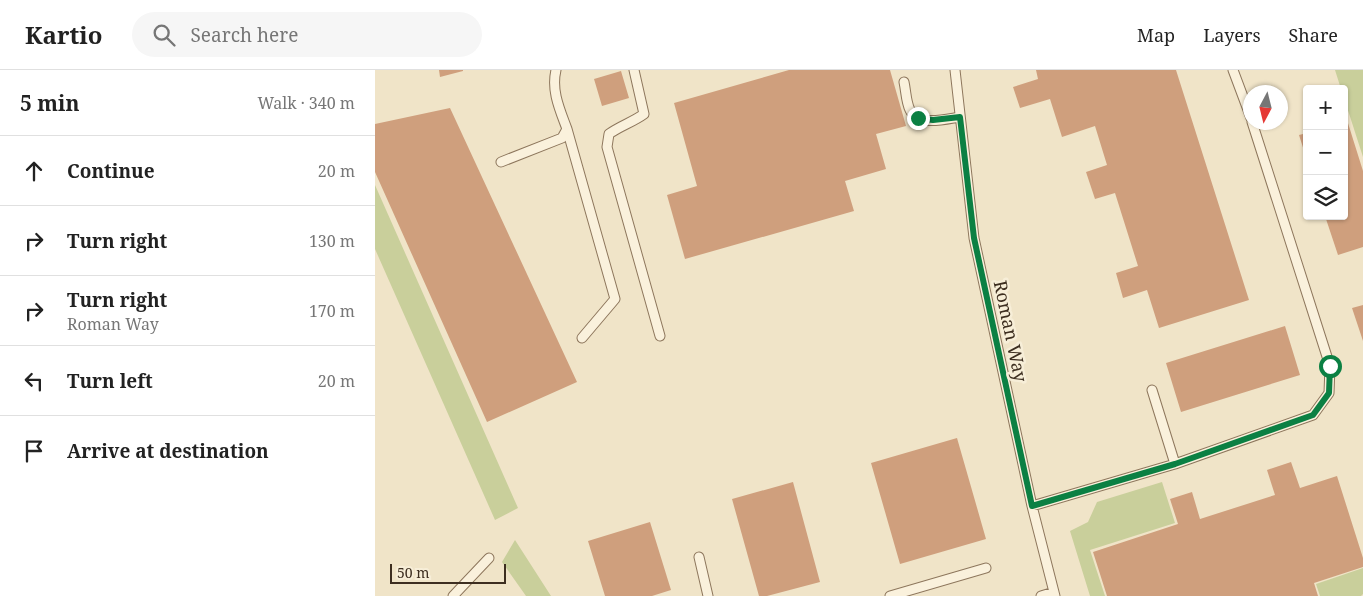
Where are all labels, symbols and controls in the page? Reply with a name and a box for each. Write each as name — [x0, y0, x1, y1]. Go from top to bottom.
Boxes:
search box — [132, 12, 482, 57]
text: Kartio — [25, 18, 102, 51]
icon: search — [150, 21, 178, 49]
text: Search here — [190, 22, 298, 48]
text: Map — [1137, 23, 1175, 47]
text: Layers — [1203, 23, 1261, 47]
text: Share — [1289, 23, 1338, 47]
north arrow — [1243, 85, 1288, 130]
map controls — [1303, 85, 1348, 220]
button: + — [1303, 85, 1348, 130]
text: 5 min — [20, 89, 79, 117]
text: Walk · 340 m — [258, 92, 355, 114]
route end — [907, 107, 930, 130]
button: − — [1303, 130, 1348, 175]
icon: ahead — [20, 157, 48, 185]
text: Continue — [67, 158, 155, 184]
text: 20 m — [318, 160, 355, 182]
button: layers — [1303, 175, 1348, 220]
icon: right — [20, 227, 48, 255]
text: Turn right — [67, 228, 167, 254]
text: 130 m — [309, 230, 355, 252]
street label: Roman Way — [989, 278, 1034, 385]
text: Turn right — [67, 287, 167, 313]
icon: right — [20, 297, 48, 325]
text: 170 m — [309, 300, 355, 322]
text: Roman Way — [67, 313, 159, 335]
route start — [1319, 355, 1342, 378]
icon: left — [20, 367, 48, 395]
text: Turn left — [67, 368, 153, 394]
text: 20 m — [318, 370, 355, 392]
icon: arrive — [20, 437, 48, 465]
text: Arrive at destination — [67, 438, 269, 464]
scale bar — [390, 561, 506, 584]
text: 50 m — [397, 563, 430, 582]

